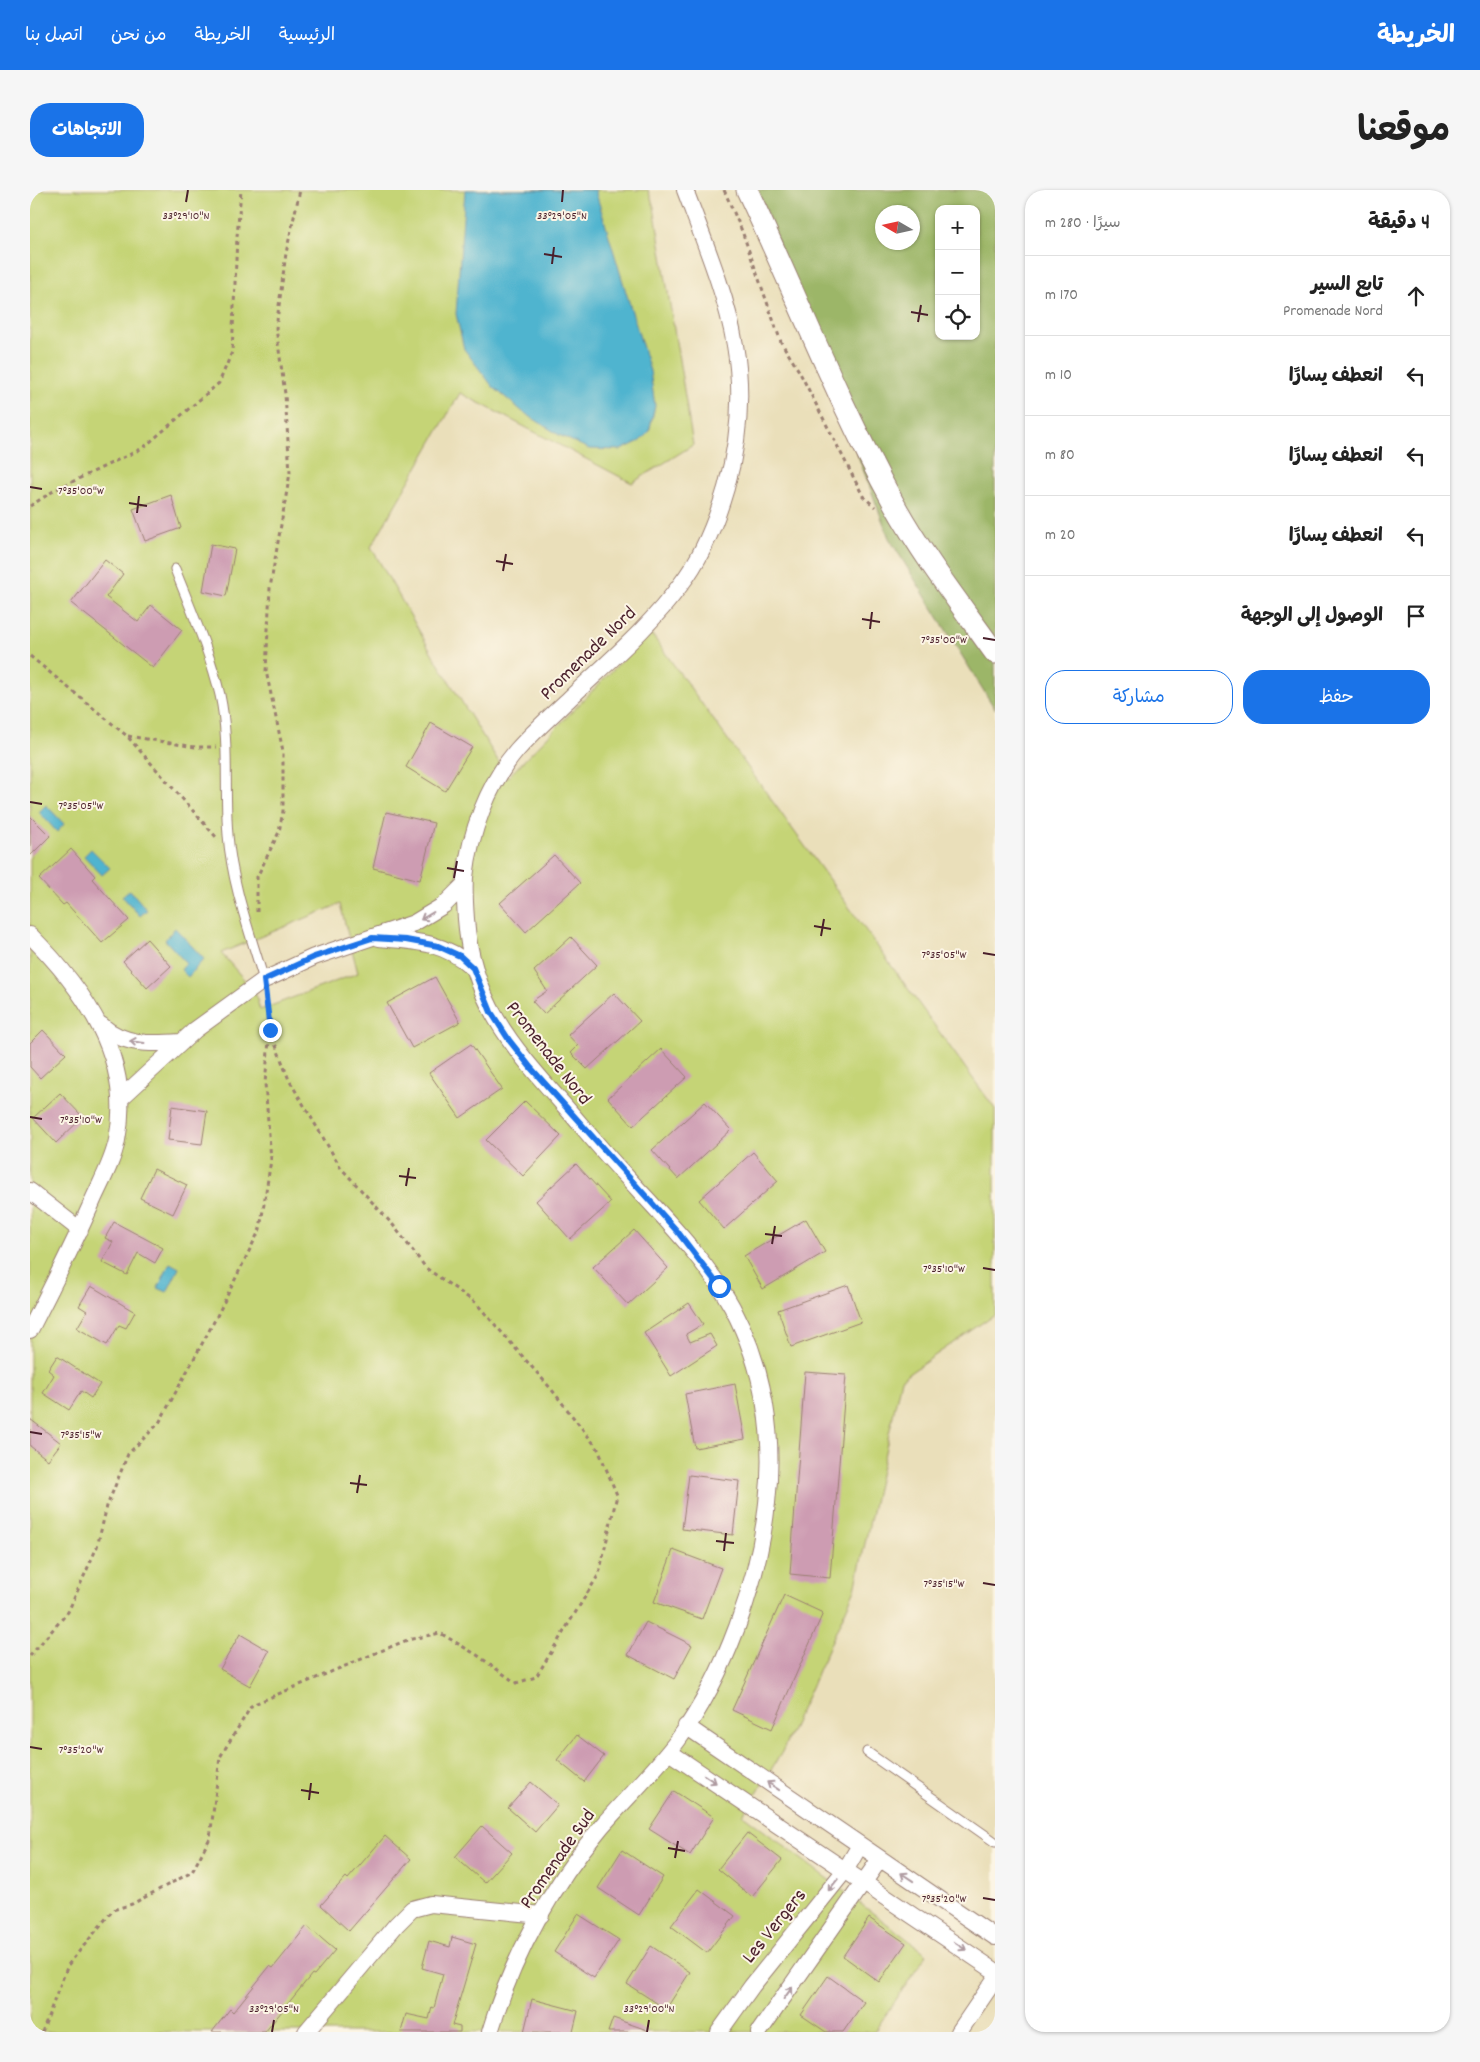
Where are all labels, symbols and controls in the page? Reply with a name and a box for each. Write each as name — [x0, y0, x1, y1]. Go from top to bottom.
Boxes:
text: الخريطة — [1377, 20, 1455, 54]
text: اتصل بنا — [25, 24, 83, 49]
text: من نحن — [111, 24, 167, 49]
text: الخريطة — [195, 24, 251, 49]
text: الرئيسية — [279, 24, 335, 49]
button: الاتجاهات — [30, 103, 144, 157]
text: موقعنا — [1357, 108, 1450, 158]
north arrow — [875, 205, 920, 250]
map controls — [935, 205, 980, 340]
button: + — [935, 205, 980, 250]
text: 33°29'10"N — [163, 208, 210, 225]
text: 33°29'05"N — [537, 208, 587, 225]
text: 4 دقيقة — [1368, 209, 1430, 239]
text: سيرًا · 280 m — [1045, 212, 1121, 235]
button: − — [935, 250, 980, 295]
text: تابع السير — [1311, 273, 1383, 300]
icon: ahead — [1402, 282, 1430, 310]
text: 170 m — [1045, 284, 1078, 307]
button: locate — [935, 295, 980, 340]
text: Promenade Nord — [1283, 300, 1383, 323]
icon: left — [1402, 362, 1430, 390]
text: 10 m — [1045, 364, 1072, 387]
text: انعطف يسارًا — [1289, 364, 1383, 391]
icon: left — [1402, 442, 1430, 470]
text: 80 m — [1045, 444, 1075, 467]
text: انعطف يسارًا — [1289, 444, 1383, 471]
text: 7°35'00"W — [58, 483, 104, 500]
icon: left — [1402, 522, 1430, 550]
text: 20 m — [1045, 524, 1075, 547]
text: انعطف يسارًا — [1289, 524, 1383, 551]
street label: Promenade Nord — [534, 601, 644, 708]
icon: arrive — [1402, 602, 1430, 630]
text: الوصول إلى الوجهة — [1241, 604, 1383, 631]
text: 7°35'00"W — [921, 632, 967, 649]
button: مشاركة — [1045, 670, 1233, 724]
button: حفظ — [1243, 670, 1430, 724]
text: 7°35'05"W — [59, 798, 104, 815]
one-way arrow — [421, 911, 435, 921]
text: 7°35'05"W — [922, 947, 967, 964]
street label: Promenade Nord — [498, 996, 597, 1112]
route end — [259, 1019, 282, 1042]
one-way arrow — [130, 1037, 146, 1047]
text: 7°35'10"W — [60, 1112, 102, 1129]
text: 7°35'10"W — [923, 1261, 965, 1278]
route start — [708, 1275, 731, 1298]
text: 7°35'15"W — [60, 1427, 102, 1444]
text: 7°35'15"W — [923, 1576, 965, 1593]
text: 7°35'20"W — [59, 1742, 103, 1759]
one-way arrow — [702, 1774, 716, 1784]
one-way arrow — [766, 1781, 780, 1791]
street label: Promenade Sud — [514, 1804, 603, 1915]
one-way arrow — [901, 1872, 915, 1882]
one-way arrow — [827, 1878, 838, 1891]
street label: Les Vergers — [736, 1883, 814, 1970]
text: 7°35'20"W — [922, 1891, 966, 1908]
one-way arrow — [952, 1941, 966, 1951]
one-way arrow — [783, 1986, 793, 2000]
text: 33°29'05"N — [249, 2001, 299, 2018]
text: 33°29'00"N — [624, 2001, 675, 2018]

